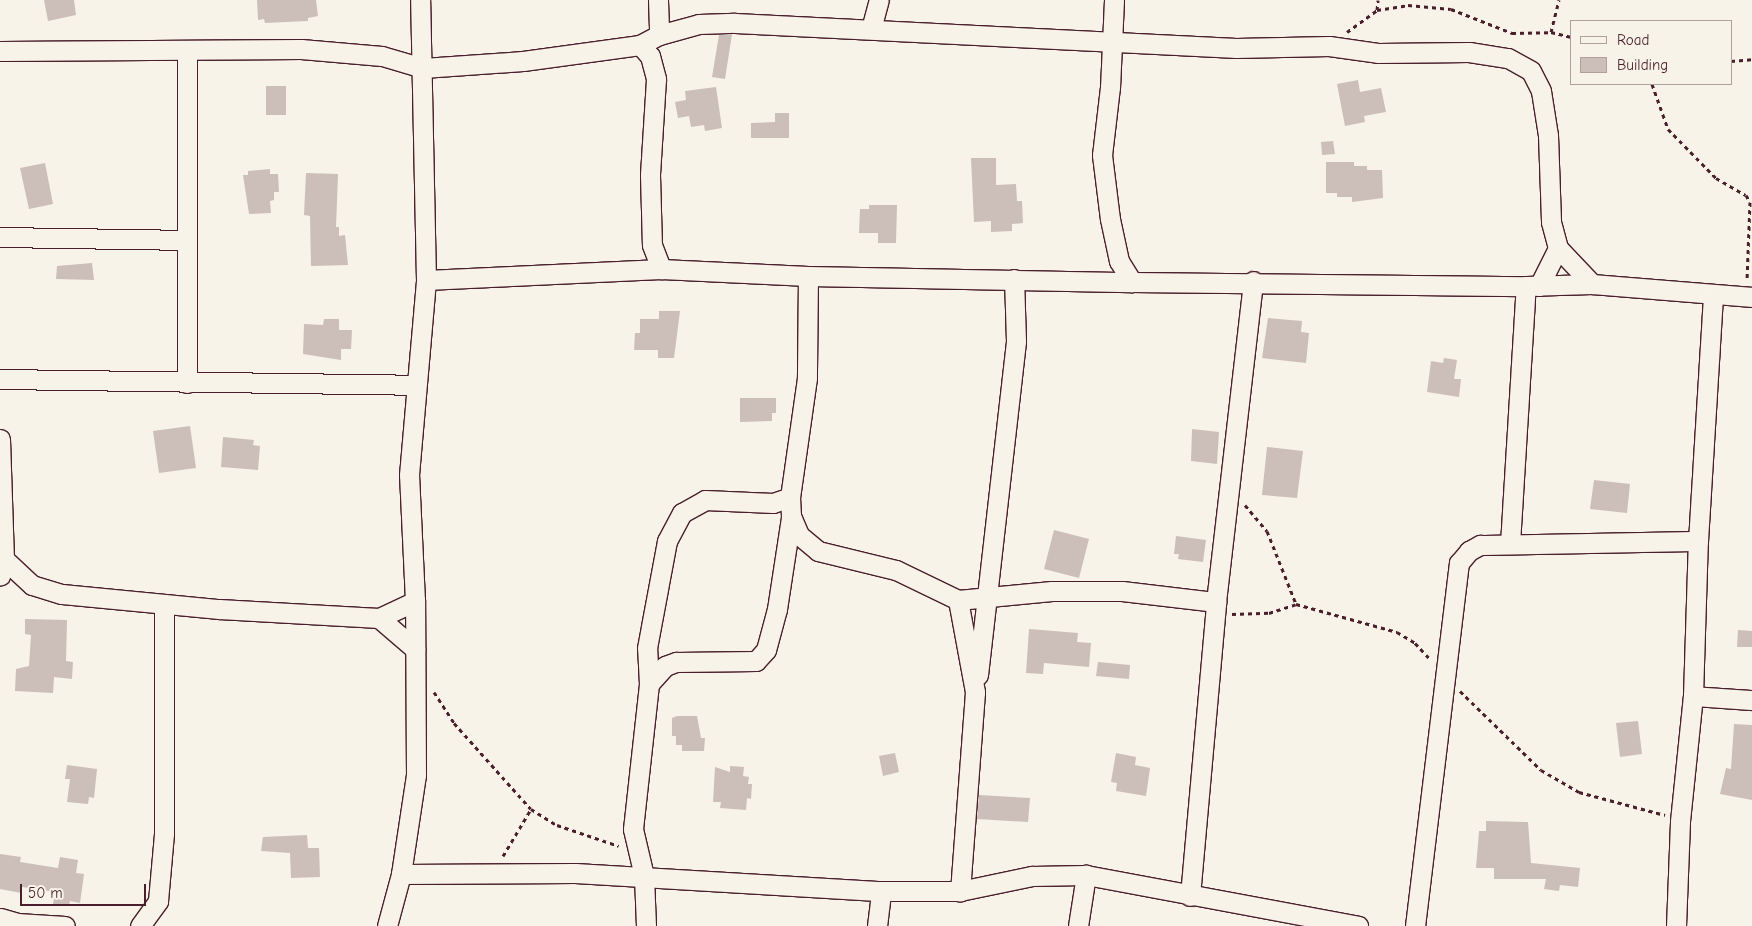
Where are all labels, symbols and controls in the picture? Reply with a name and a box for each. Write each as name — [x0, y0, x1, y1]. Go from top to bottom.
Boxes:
legend — [1570, 20, 1732, 85]
text: Road — [1617, 31, 1649, 49]
text: Building — [1617, 56, 1668, 74]
scale bar — [22, 874, 149, 906]
text: 50 m — [28, 884, 63, 902]

